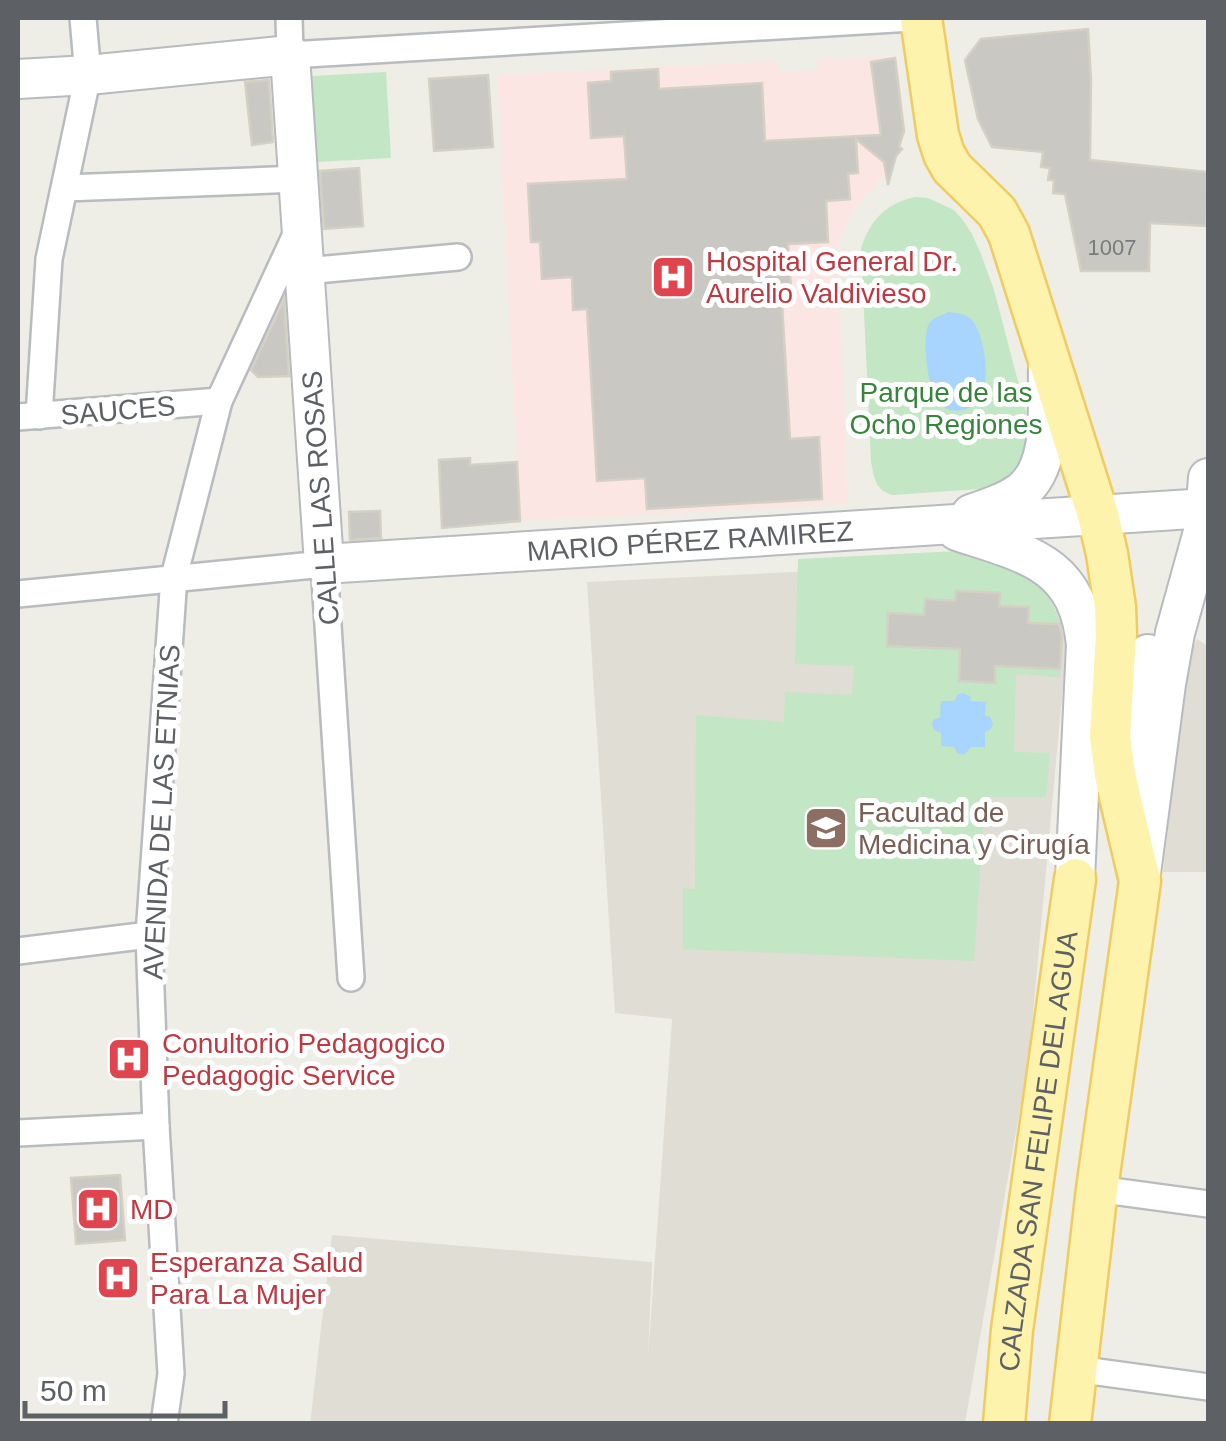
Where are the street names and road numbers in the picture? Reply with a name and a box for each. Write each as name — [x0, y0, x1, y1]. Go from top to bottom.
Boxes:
street label: CALLE LAS ROSAS — [296, 370, 345, 626]
street label: SAUCES — [59, 390, 177, 431]
street label: MARIO PÉREZ RAMIREZ — [526, 516, 854, 567]
street label: AVENIDA DE LAS ETNIAS — [137, 644, 186, 980]
street label: CALZADA SAN FELIPE DEL AGUA — [994, 929, 1084, 1373]

